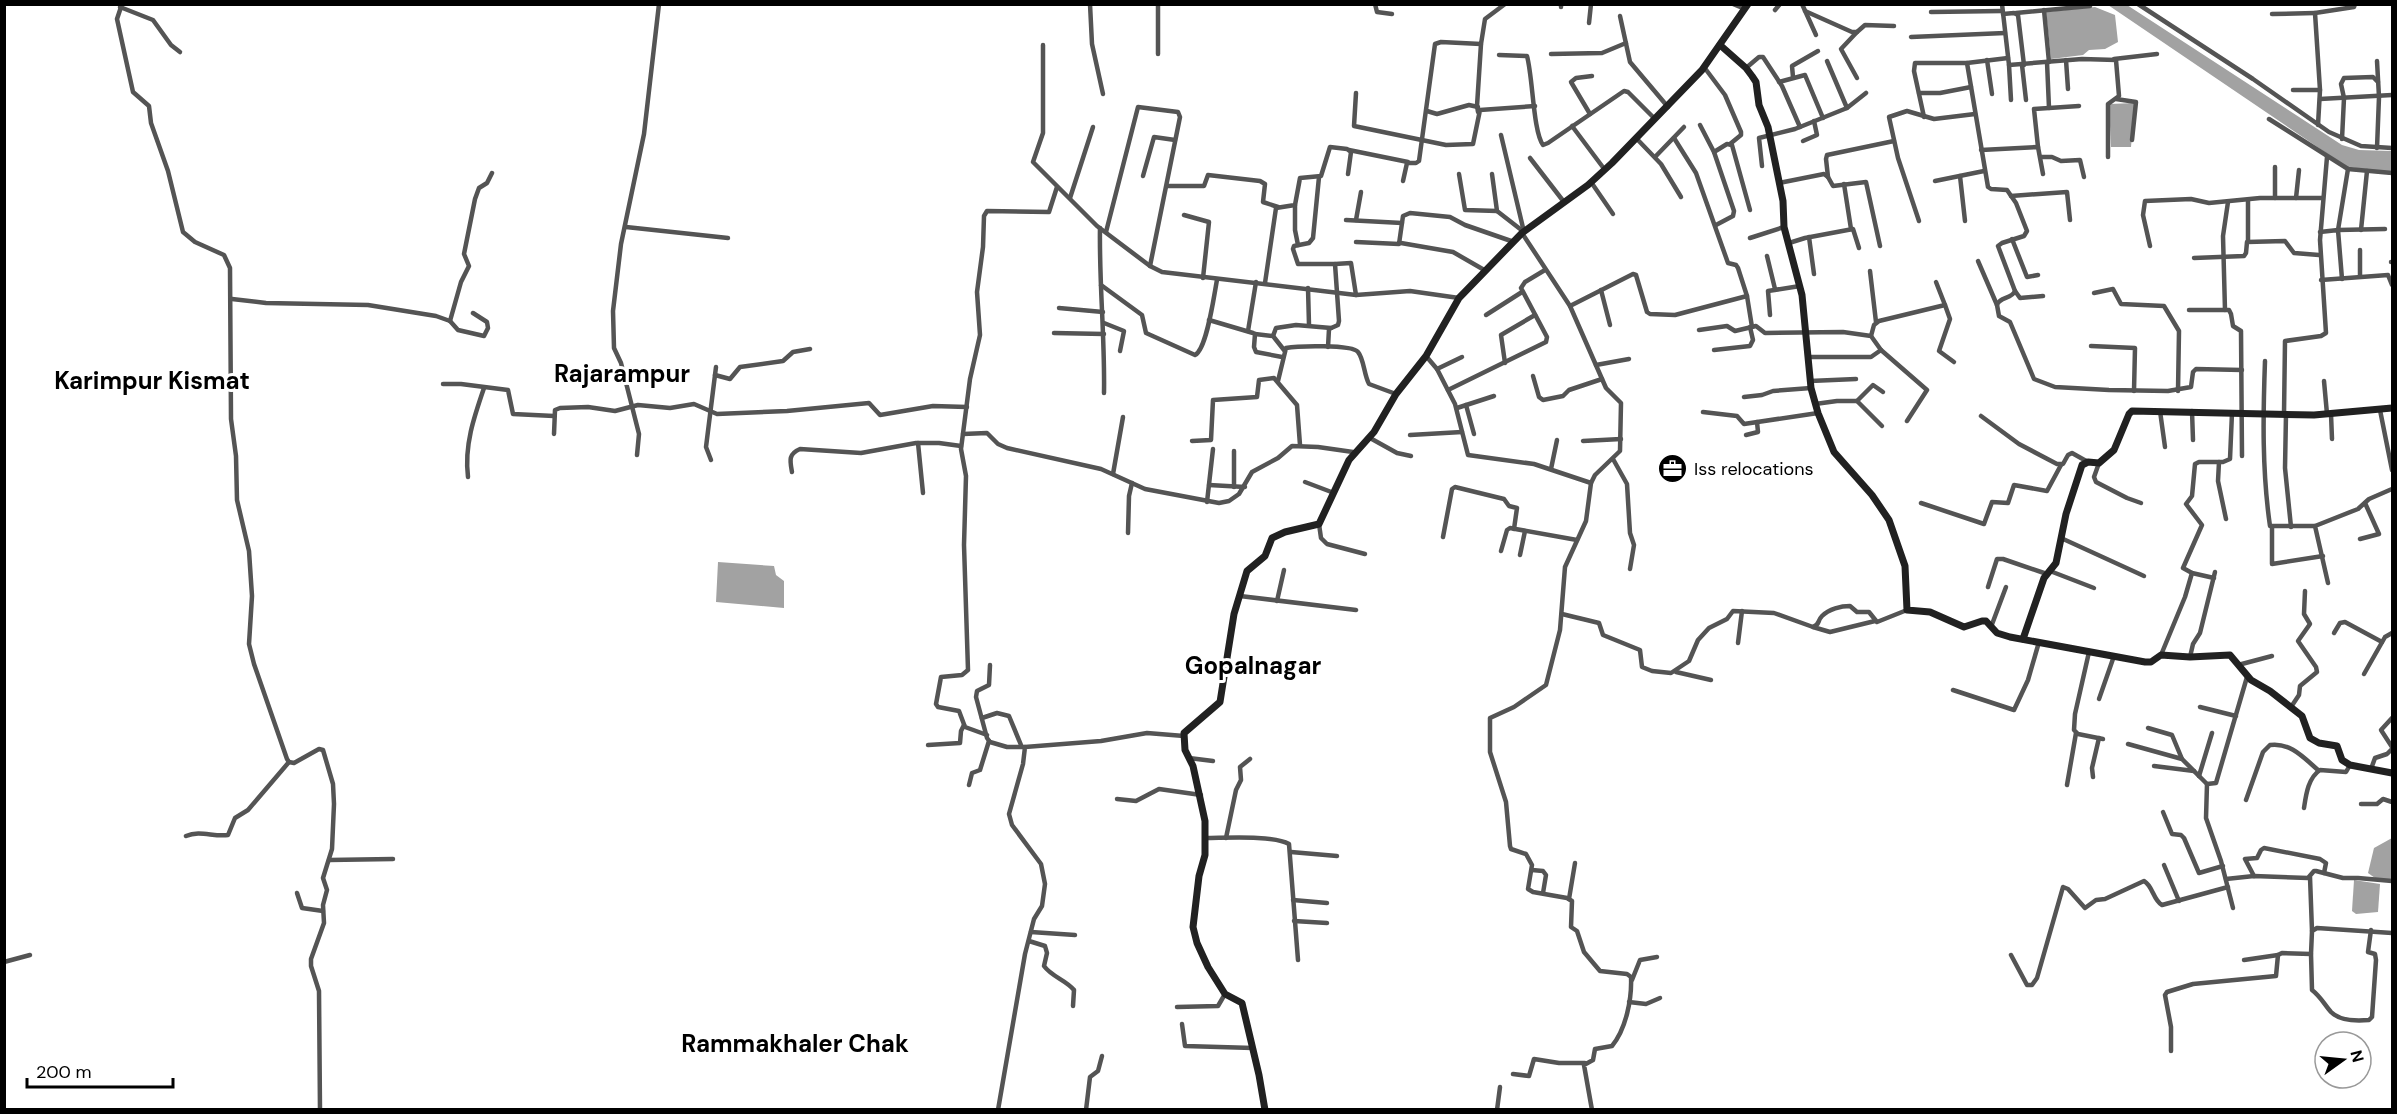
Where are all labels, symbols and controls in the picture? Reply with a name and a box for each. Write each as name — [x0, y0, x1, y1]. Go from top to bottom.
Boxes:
district label: Rajarampur — [554, 358, 690, 389]
district label: Karimpur Kismat — [54, 365, 250, 396]
office icon: Iss relocations — [1657, 453, 1689, 485]
place label: Iss relocations — [1694, 457, 1814, 481]
district label: Gopalnagar — [1185, 650, 1321, 681]
district label: Rammakhaler Chak — [681, 1028, 909, 1059]
north arrow — [2313, 1030, 2373, 1090]
text: N — [2345, 1048, 2369, 1065]
scale bar — [27, 1051, 172, 1089]
text: 200 m — [36, 1060, 92, 1084]

